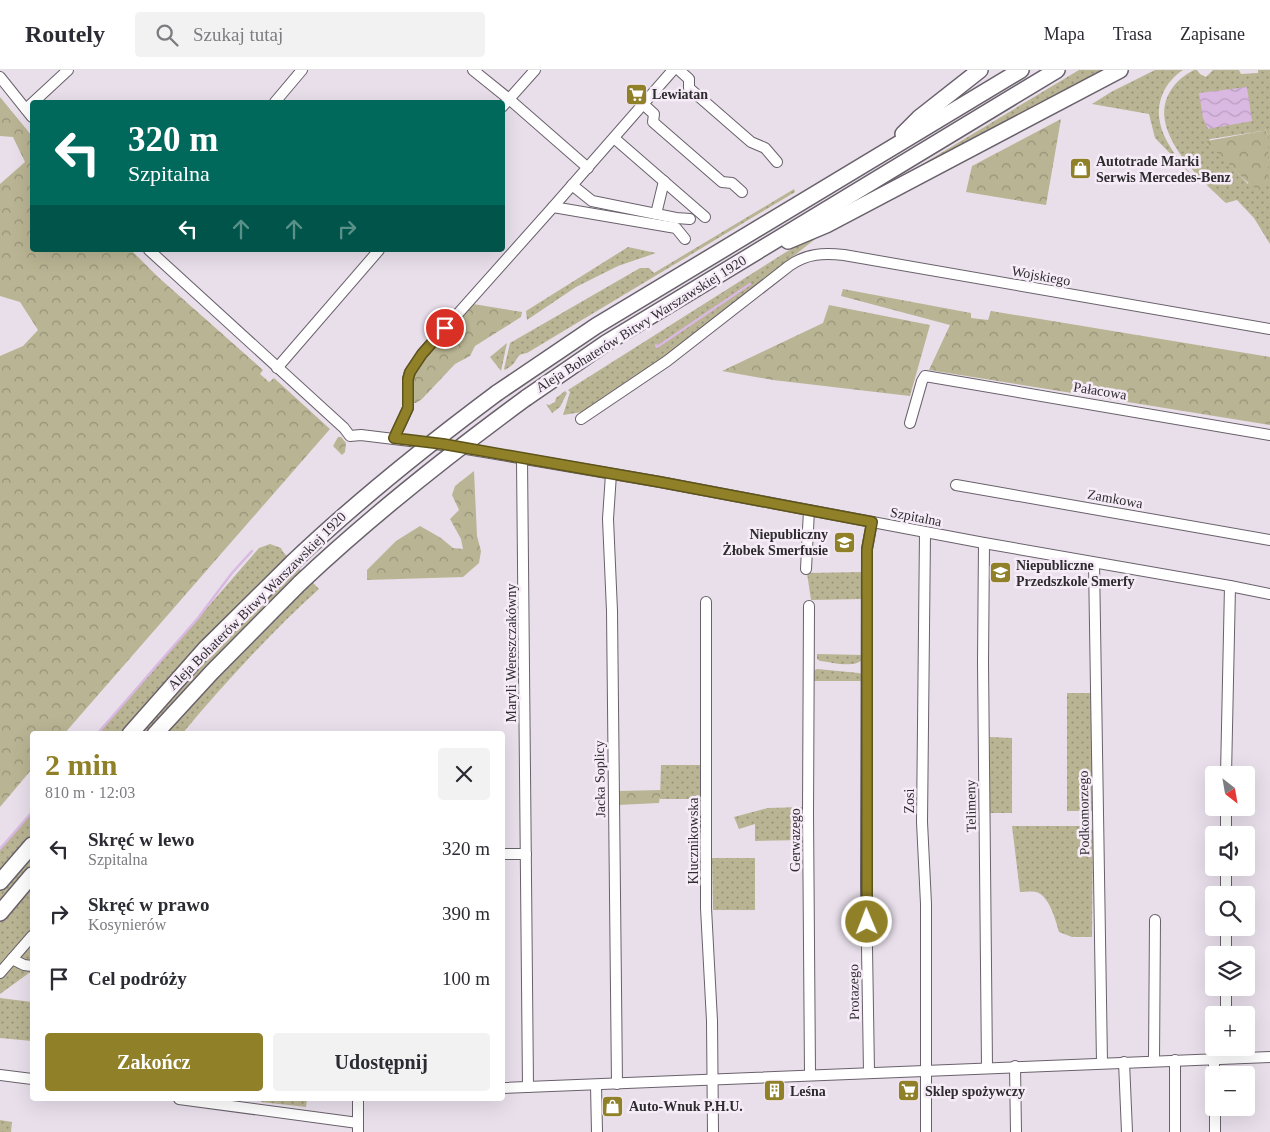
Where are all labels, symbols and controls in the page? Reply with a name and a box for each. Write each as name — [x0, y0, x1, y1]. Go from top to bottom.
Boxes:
search box — [135, 12, 485, 57]
text: Routely — [25, 21, 105, 47]
icon: search — [153, 21, 181, 49]
text: Szukaj tutaj — [193, 24, 283, 45]
text: Mapa — [1044, 24, 1085, 44]
text: Trasa — [1113, 24, 1152, 44]
text: Zapisane — [1180, 24, 1245, 44]
supermarket icon: Lewiatan — [624, 82, 648, 106]
place label: Lewiatan — [652, 87, 708, 102]
icon: left — [45, 120, 110, 185]
text: 320 m — [128, 120, 218, 159]
place label: Autotrade Marki Serwis Mercedes-Benz — [1096, 154, 1231, 185]
shop icon: Autotrade Marki Serwis Mercedes-Benz — [1068, 157, 1092, 181]
text: Szpitalna — [128, 161, 210, 186]
icon: left — [174, 215, 202, 243]
icon: ahead — [227, 215, 255, 243]
icon: ahead — [280, 215, 308, 243]
icon: right — [333, 215, 361, 243]
street label: Aleja Bohaterów Bitwy Warszawskiej 1920 — [533, 253, 749, 395]
street label: Wojskiego — [1010, 263, 1072, 289]
pin — [424, 307, 466, 349]
icon: arrive — [431, 314, 459, 342]
street label: Pałacowa — [1072, 379, 1128, 403]
street label: Zamkowa — [1086, 487, 1145, 511]
street label: Szpitalna — [889, 505, 944, 529]
street label: Aleja Bohaterów Bitwy Warszawskiej 1920 — [165, 509, 349, 693]
place label: Niepubliczny Żłobek Smerfusie — [723, 527, 828, 558]
school or university icon: Niepubliczny Żłobek Smerfusie — [832, 530, 856, 554]
place label: Niepubliczne Przedszkole Smerfy — [1016, 558, 1135, 589]
school or university icon: Niepubliczne Przedszkole Smerfy — [988, 561, 1012, 585]
street label: Maryli Wereszczakówny — [504, 584, 519, 722]
street label: Jacka Soplicy — [592, 740, 608, 818]
text: 2 min — [45, 748, 118, 781]
button: close — [438, 748, 490, 800]
north arrow — [1205, 766, 1255, 816]
map controls — [1205, 766, 1255, 1116]
street label: Podkomorzego — [1076, 770, 1092, 856]
street label: Telimeny — [963, 780, 979, 832]
text: 810 m · 12:03 — [45, 784, 135, 801]
street label: Zosi — [902, 788, 917, 813]
street label: Klucznikowska — [686, 797, 701, 885]
street label: Gerwazego — [788, 808, 803, 872]
button: sound — [1205, 826, 1255, 876]
text: Skręć w lewo — [88, 829, 195, 850]
icon: left — [45, 835, 73, 863]
text: 320 m — [442, 838, 490, 859]
text: Szpitalna — [88, 851, 148, 868]
button: search — [1205, 886, 1255, 936]
text: Skręć w prawo — [88, 894, 209, 915]
position arrow — [840, 895, 892, 947]
icon: right — [45, 900, 73, 928]
text: 390 m — [442, 903, 490, 924]
text: Kosynierów — [88, 916, 166, 933]
button: layers — [1205, 946, 1255, 996]
street label: Protazego — [846, 964, 862, 1020]
icon: arrive — [45, 965, 73, 993]
text: Cel podróży — [88, 968, 187, 989]
text: 100 m — [442, 968, 490, 989]
button: + — [1205, 1006, 1255, 1056]
button: Zakończ — [45, 1033, 263, 1091]
button: Udostępnij — [273, 1033, 490, 1091]
button: − — [1205, 1066, 1255, 1116]
building icon: Leśna — [762, 1079, 786, 1103]
supermarket icon: Sklep spożywczy — [897, 1079, 921, 1103]
place label: Leśna — [790, 1084, 826, 1099]
place label: Sklep spożywczy — [925, 1084, 1025, 1099]
shop icon: Auto-Wnuk P.H.U. — [601, 1094, 625, 1118]
place label: Auto-Wnuk P.H.U. — [629, 1099, 743, 1114]

